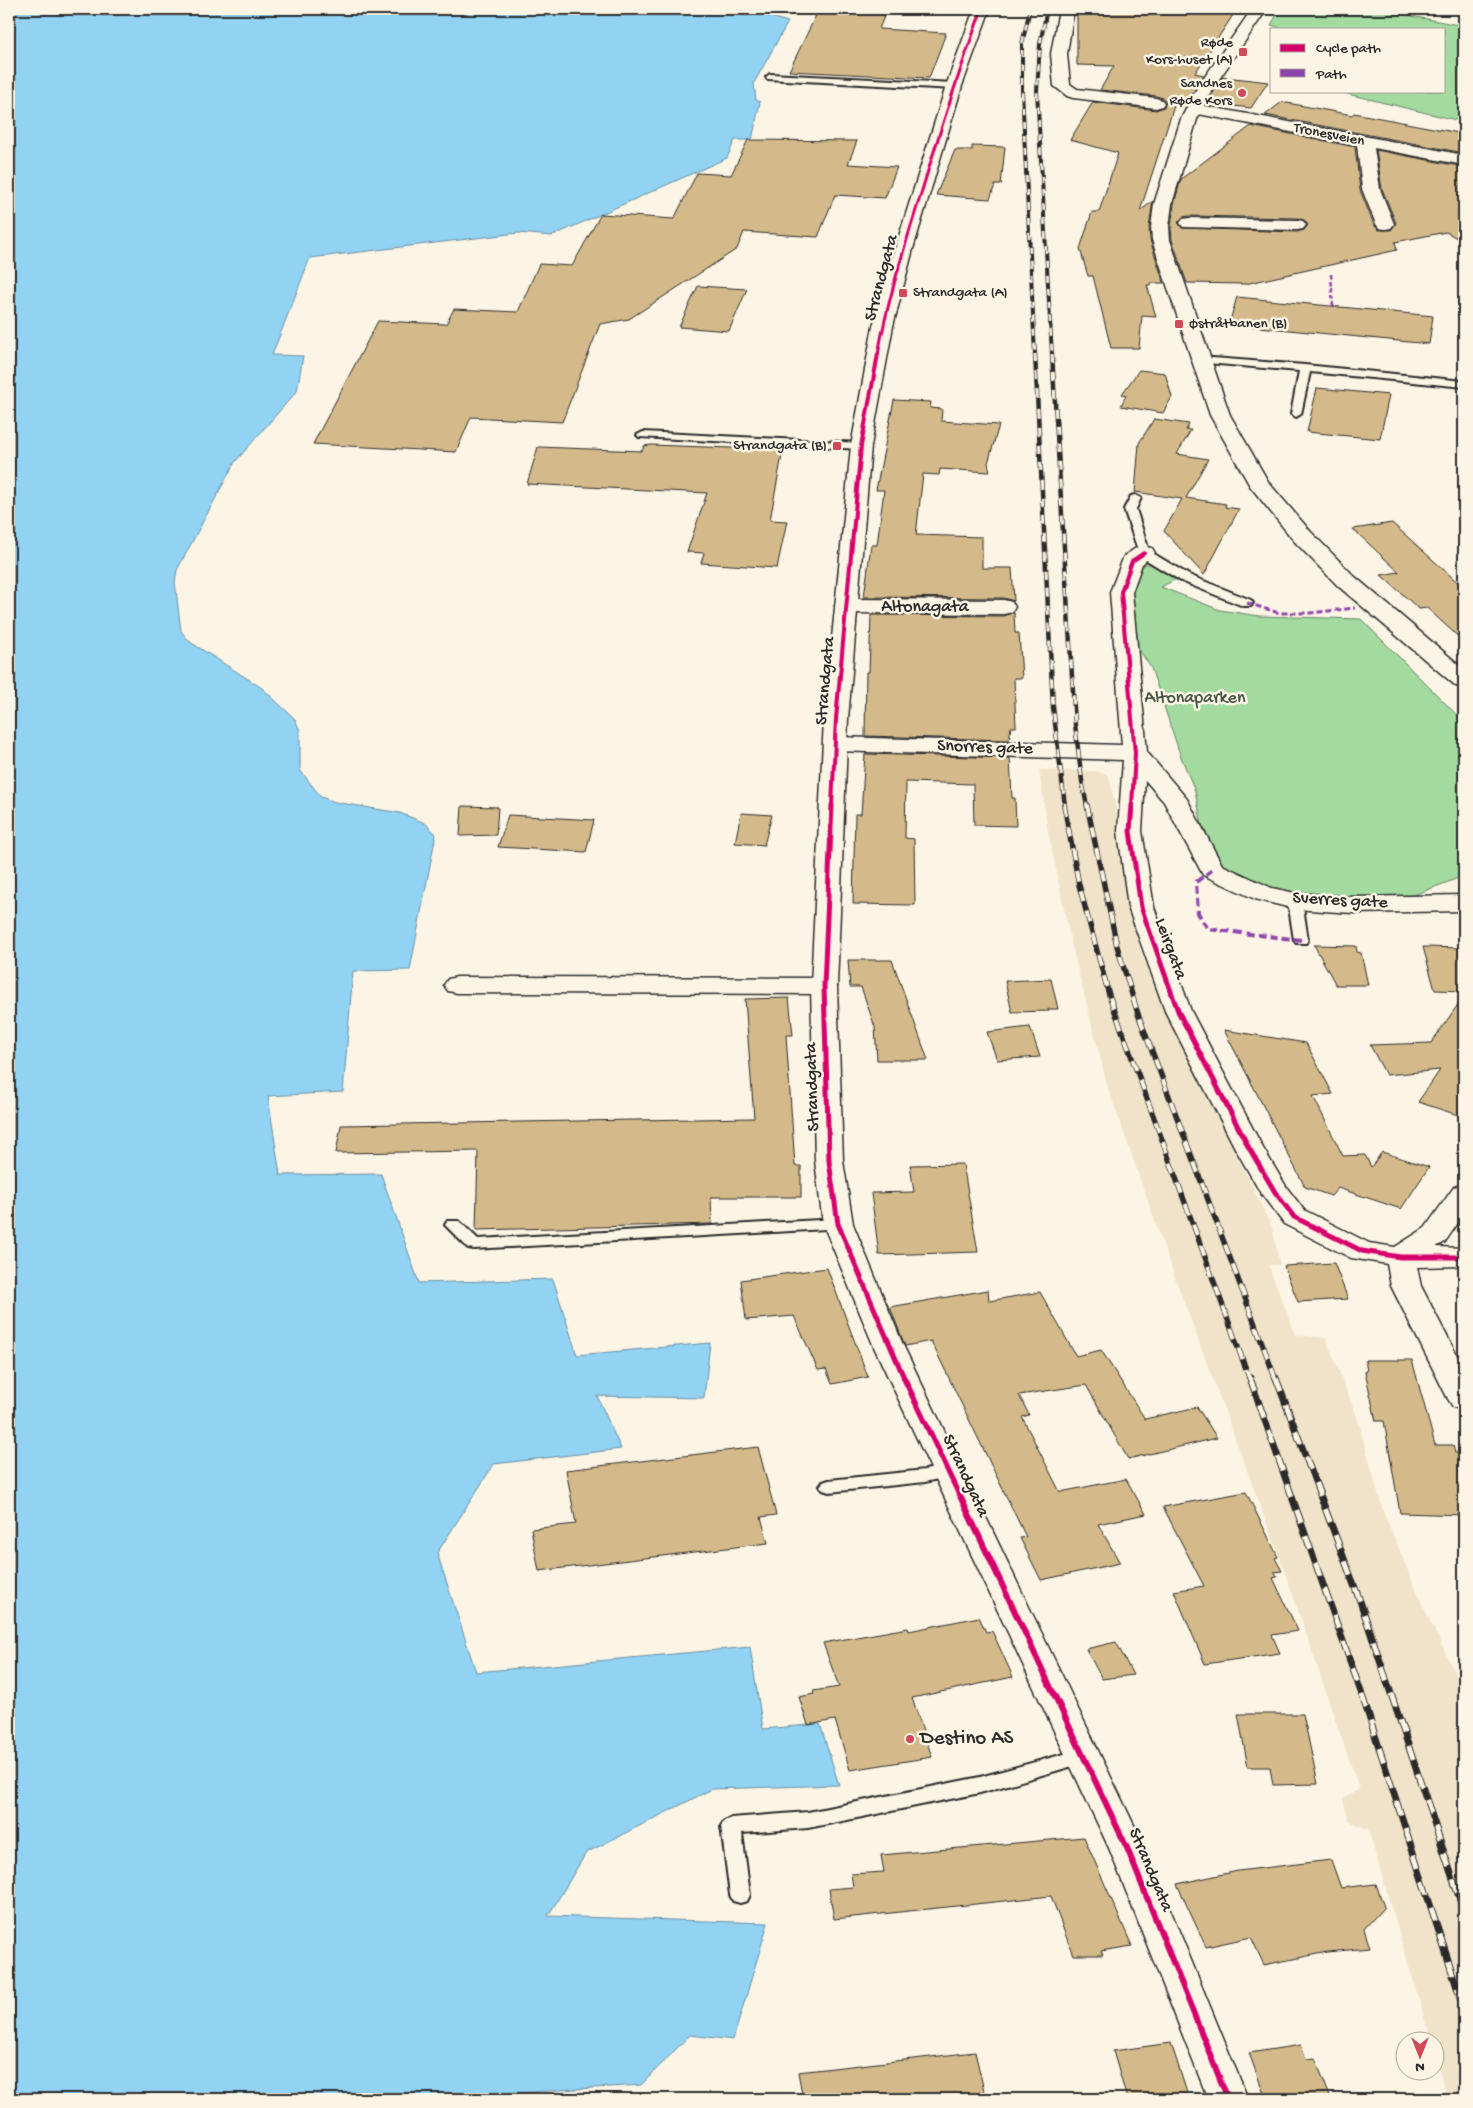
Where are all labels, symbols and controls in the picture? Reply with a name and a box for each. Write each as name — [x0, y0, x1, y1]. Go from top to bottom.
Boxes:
legend — [1270, 28, 1446, 92]
place label: Røde Kors-huset (A) — [1146, 34, 1233, 69]
text: Cycle path — [1316, 40, 1381, 58]
marker: Røde Kors-huset (A) — [1237, 46, 1249, 58]
text: Path — [1315, 66, 1347, 84]
place label: Sandnes Røde Kors — [1169, 75, 1232, 110]
marker: Sandnes Røde Kors — [1236, 87, 1248, 99]
street label: Tronesveien — [1291, 119, 1366, 151]
street label: Strandgata — [860, 231, 904, 324]
place label: Strandgata (A) — [913, 284, 1008, 302]
marker: Strandgata (A) — [897, 287, 909, 299]
place label: Østråtbanen (B) — [1189, 315, 1287, 333]
marker: Østråtbanen (B) — [1173, 318, 1185, 330]
place label: Strandgata (B) — [733, 437, 827, 455]
marker: Strandgata (B) — [831, 440, 843, 452]
street label: Altonagata — [881, 597, 970, 618]
street label: Strandgata — [812, 635, 840, 726]
park label: Altonaparken — [1145, 688, 1246, 709]
street label: Snorres gate — [937, 736, 1034, 760]
street label: Sverres gate — [1292, 888, 1389, 914]
street label: Leirgata — [1149, 915, 1191, 983]
street label: Strandgata — [801, 1041, 825, 1132]
street label: Strandgata — [937, 1431, 994, 1522]
place label: Destino AS — [918, 1727, 1014, 1752]
marker: Destino AS — [904, 1733, 916, 1745]
street label: Strandgata — [1123, 1825, 1177, 1916]
north arrow — [1396, 2030, 1446, 2080]
text: N — [1415, 2058, 1425, 2075]

